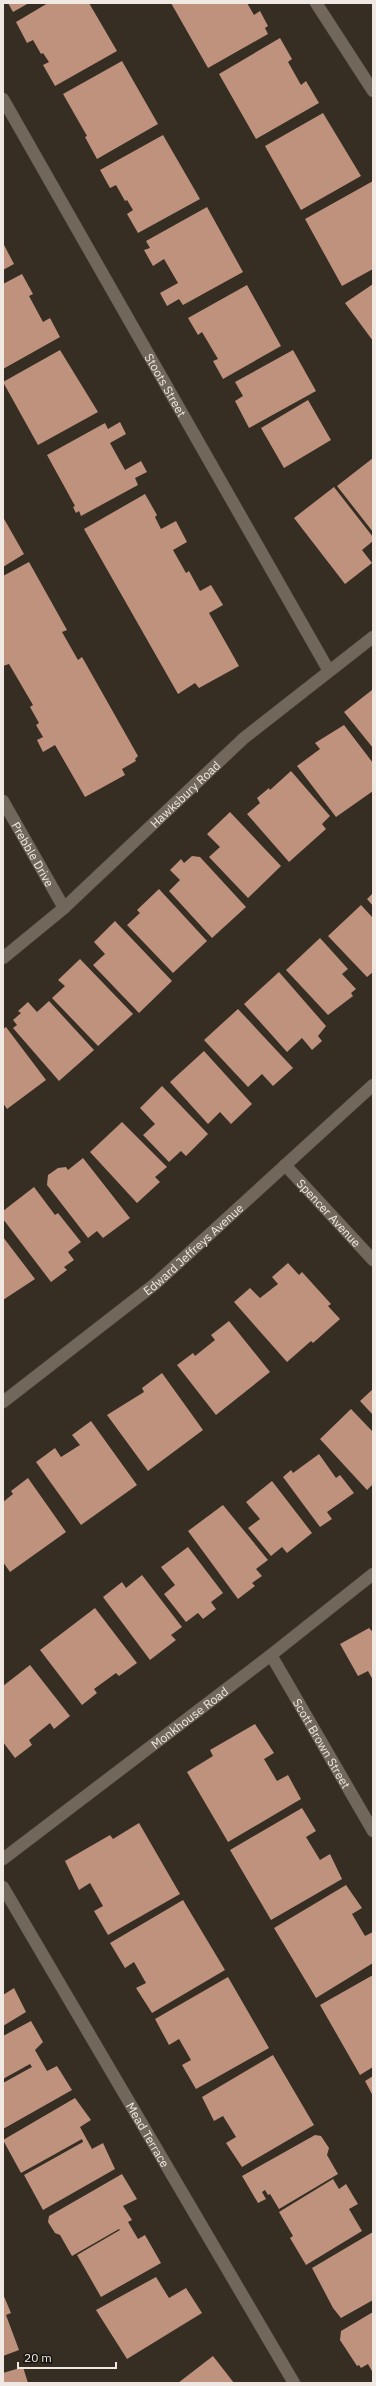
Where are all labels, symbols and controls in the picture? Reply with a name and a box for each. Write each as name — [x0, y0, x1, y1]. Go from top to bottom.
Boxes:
street label: Stoots Street — [142, 350, 190, 419]
street label: Hawksbury Road — [147, 757, 223, 831]
street label: Prebble Drive — [9, 819, 58, 890]
street label: Spencer Avenue — [294, 1176, 365, 1250]
street label: Edward Jeffreys Avenue — [140, 1200, 246, 1298]
street label: Monkhouse Road — [148, 1683, 231, 1751]
street label: Scott Brown Street — [290, 1696, 354, 1791]
street label: Mead Terrace — [123, 2099, 173, 2170]
scale bar — [18, 2344, 116, 2370]
text: 20 m — [24, 2350, 52, 2365]

